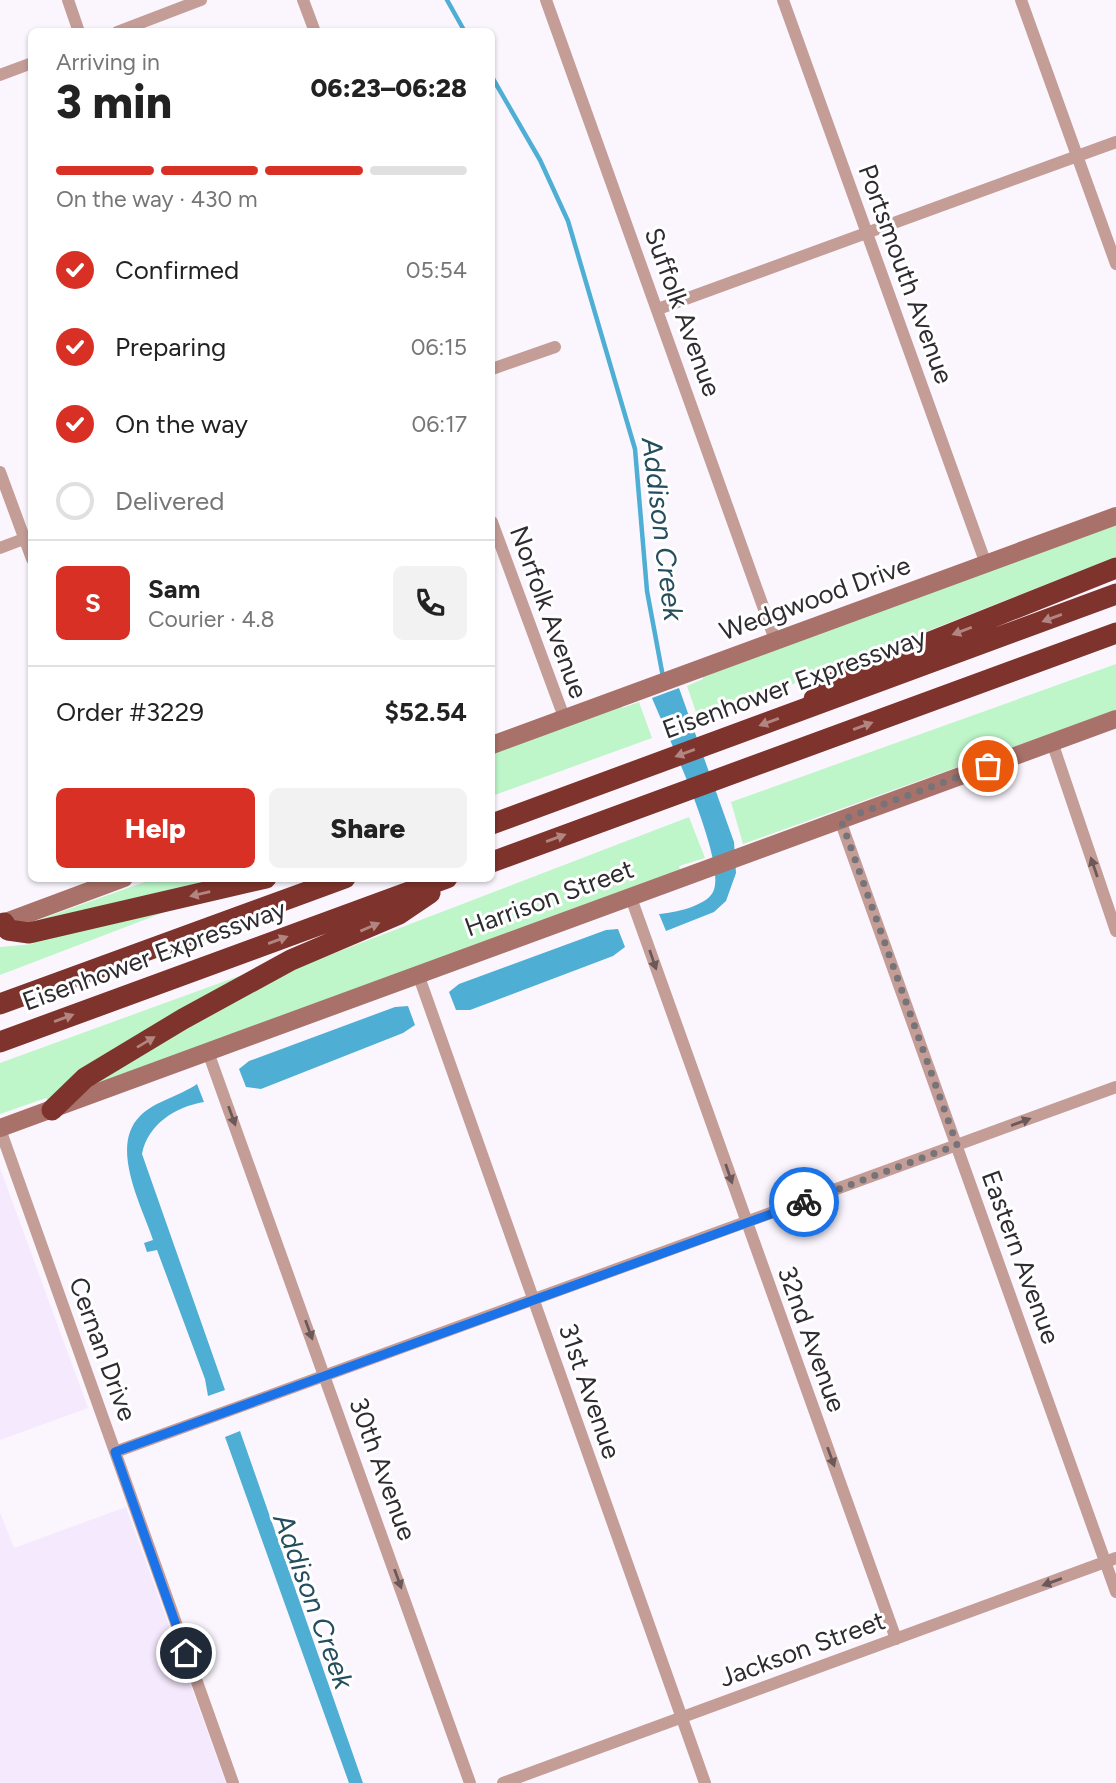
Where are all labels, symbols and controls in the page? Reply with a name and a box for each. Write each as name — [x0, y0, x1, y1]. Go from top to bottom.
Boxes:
text: Arriving in — [56, 48, 160, 76]
text: 06:23–06:28 — [310, 72, 467, 104]
text: 3 min — [56, 74, 172, 130]
street label: Portsmouth Avenue — [851, 160, 961, 388]
text: On the way · 430 m — [56, 185, 258, 213]
street label: Suffolk Avenue — [638, 223, 728, 401]
icon: check — [56, 251, 94, 289]
text: Confirmed — [115, 254, 239, 286]
text: 05:54 — [406, 256, 467, 284]
icon: check — [56, 328, 94, 366]
text: Preparing — [115, 331, 226, 363]
text: 06:15 — [411, 333, 467, 361]
icon: check — [56, 405, 94, 443]
text: On the way — [115, 408, 248, 440]
text: 06:17 — [412, 410, 467, 438]
water label: Addison Creek — [635, 435, 691, 624]
text: Delivered — [115, 485, 224, 517]
street label: Norfolk Avenue — [503, 521, 595, 703]
street label: Wedgwood Drive — [715, 549, 915, 647]
button: phone — [393, 566, 467, 640]
text: Sam — [148, 573, 200, 605]
text: S — [85, 587, 101, 619]
text: Courier · 4.8 — [148, 605, 275, 633]
one-way arrow — [1042, 613, 1063, 624]
street label: Eisenhower Expressway — [658, 620, 930, 746]
one-way arrow — [951, 625, 972, 636]
text: Order #3229 — [56, 696, 204, 728]
text: $52.54 — [384, 696, 467, 728]
one-way arrow — [759, 717, 780, 728]
one-way arrow — [853, 720, 874, 731]
pin — [958, 736, 1018, 796]
icon: bag — [969, 747, 1007, 785]
one-way arrow — [674, 748, 695, 759]
button: Help — [56, 788, 255, 868]
button: Share — [269, 788, 467, 868]
one-way arrow — [545, 833, 566, 844]
street label: Harrison Street — [460, 853, 638, 943]
one-way arrow — [1088, 856, 1099, 877]
one-way arrow — [189, 889, 211, 900]
street label: Eisenhower Expressway — [18, 892, 290, 1018]
one-way arrow — [359, 921, 380, 932]
one-way arrow — [267, 934, 288, 945]
one-way arrow — [648, 949, 659, 970]
one-way arrow — [54, 1012, 75, 1023]
one-way arrow — [136, 1036, 155, 1048]
one-way arrow — [226, 1106, 237, 1127]
one-way arrow — [1010, 1116, 1031, 1127]
one-way arrow — [724, 1164, 735, 1185]
street label: Eastern Avenue — [975, 1166, 1067, 1348]
courier — [769, 1167, 839, 1237]
icon: bike — [785, 1183, 823, 1221]
street label: 32nd Avenue — [771, 1262, 853, 1416]
street label: Cernan Drive — [62, 1273, 144, 1425]
one-way arrow — [304, 1319, 315, 1340]
street label: 31st Avenue — [552, 1319, 628, 1463]
street label: 30th Avenue — [342, 1393, 424, 1545]
one-way arrow — [825, 1447, 836, 1468]
water label: Addison Creek — [266, 1508, 362, 1695]
one-way arrow — [393, 1569, 404, 1590]
one-way arrow — [1041, 1577, 1062, 1588]
street label: Jackson Street — [715, 1604, 889, 1694]
pin — [156, 1623, 216, 1683]
icon: home — [167, 1634, 205, 1672]

